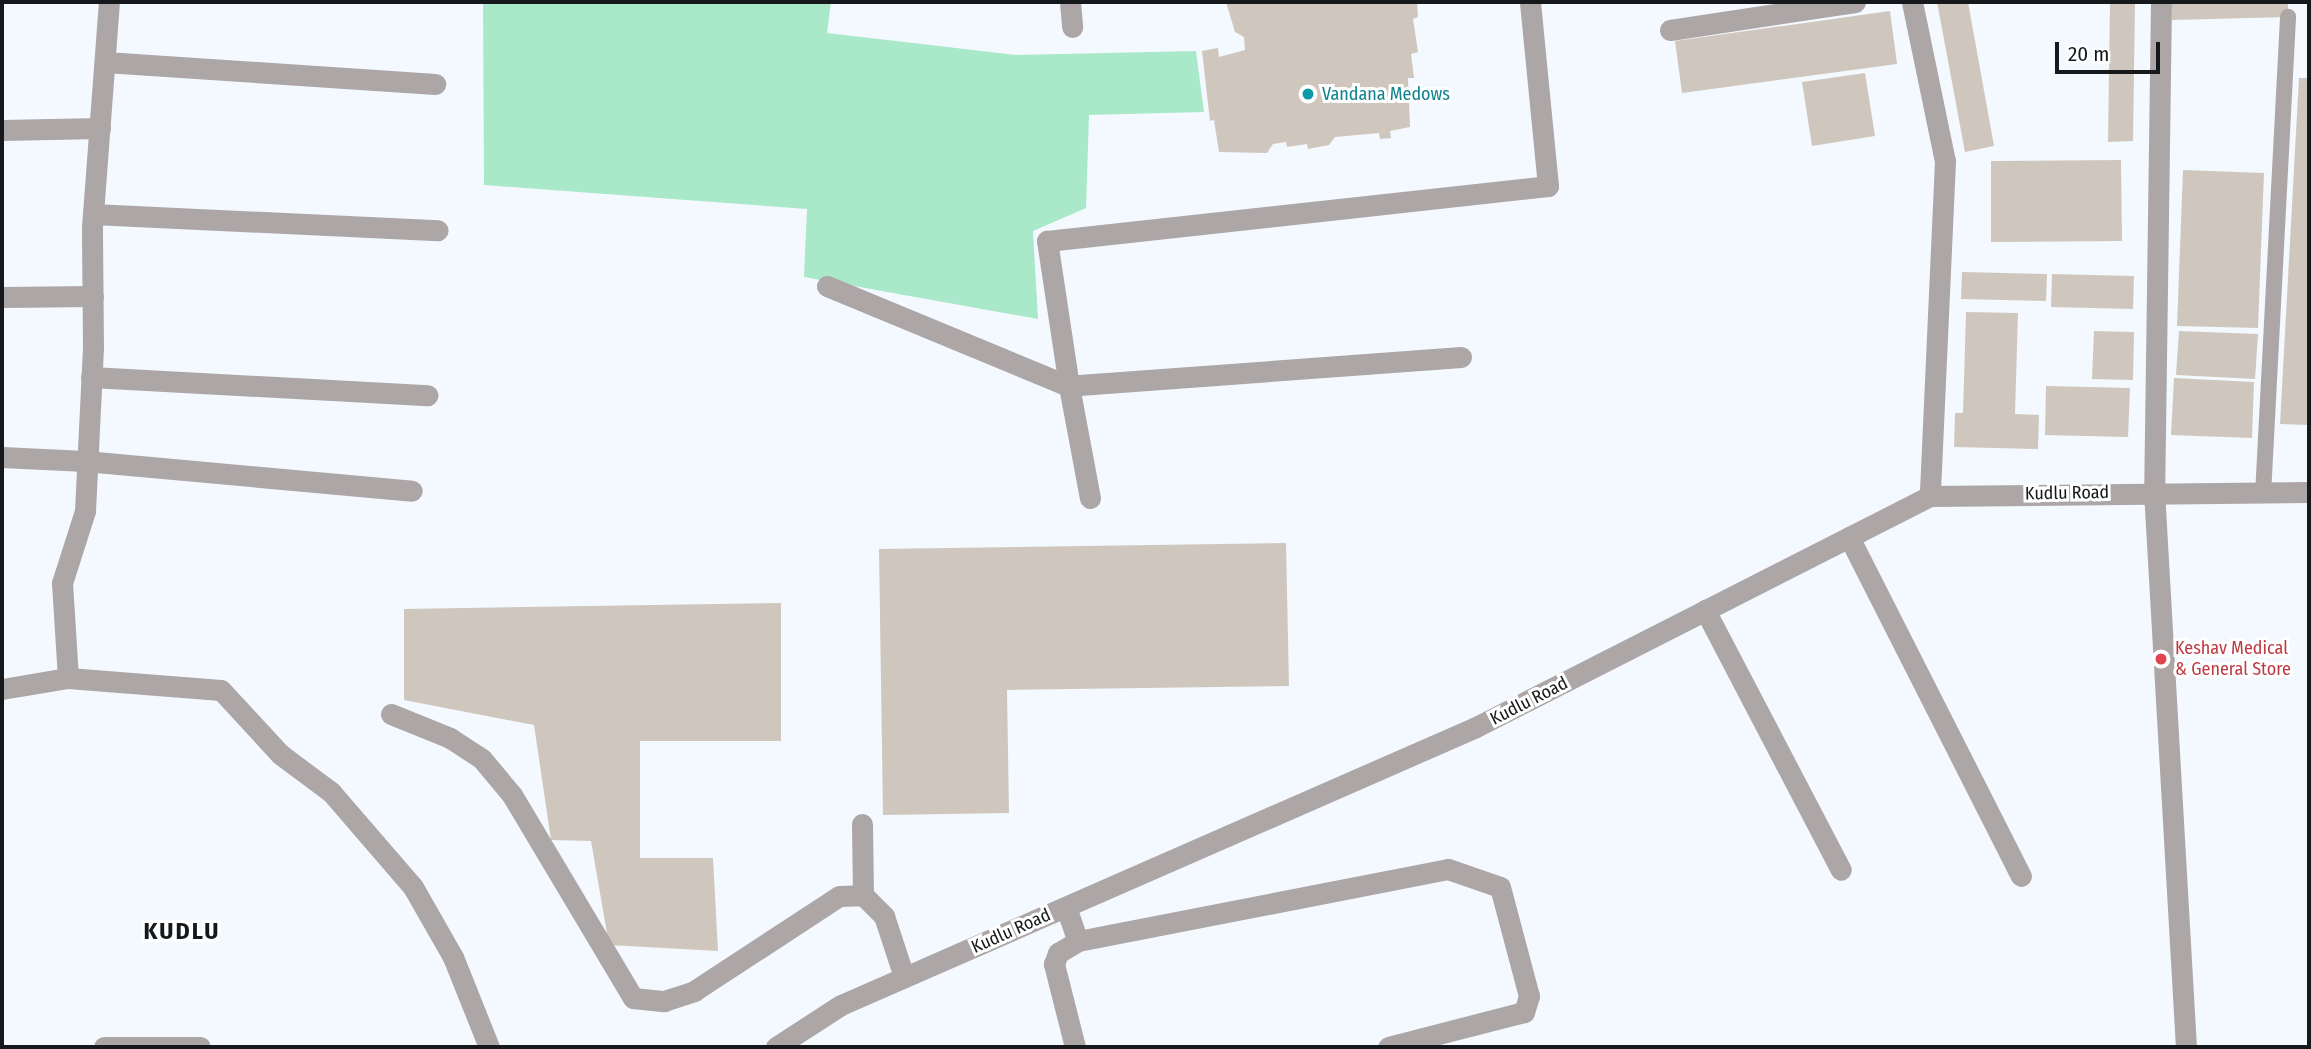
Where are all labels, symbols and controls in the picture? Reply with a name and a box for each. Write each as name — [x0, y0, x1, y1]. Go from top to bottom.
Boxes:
scale bar — [2059, 28, 2164, 72]
text: 20 m — [2068, 41, 2109, 67]
place label: Vandana Medows — [1322, 83, 1450, 105]
marker: Vandana Medows — [1300, 86, 1316, 102]
street label: Kudlu Road — [2025, 481, 2109, 505]
place label: Keshav Medical & General Store — [2175, 638, 2291, 680]
marker: Keshav Medical & General Store — [2153, 651, 2169, 667]
street label: Kudlu Road — [1487, 672, 1571, 730]
street label: Kudlu Road — [968, 904, 1054, 958]
district label: KUDLU — [144, 918, 220, 946]

